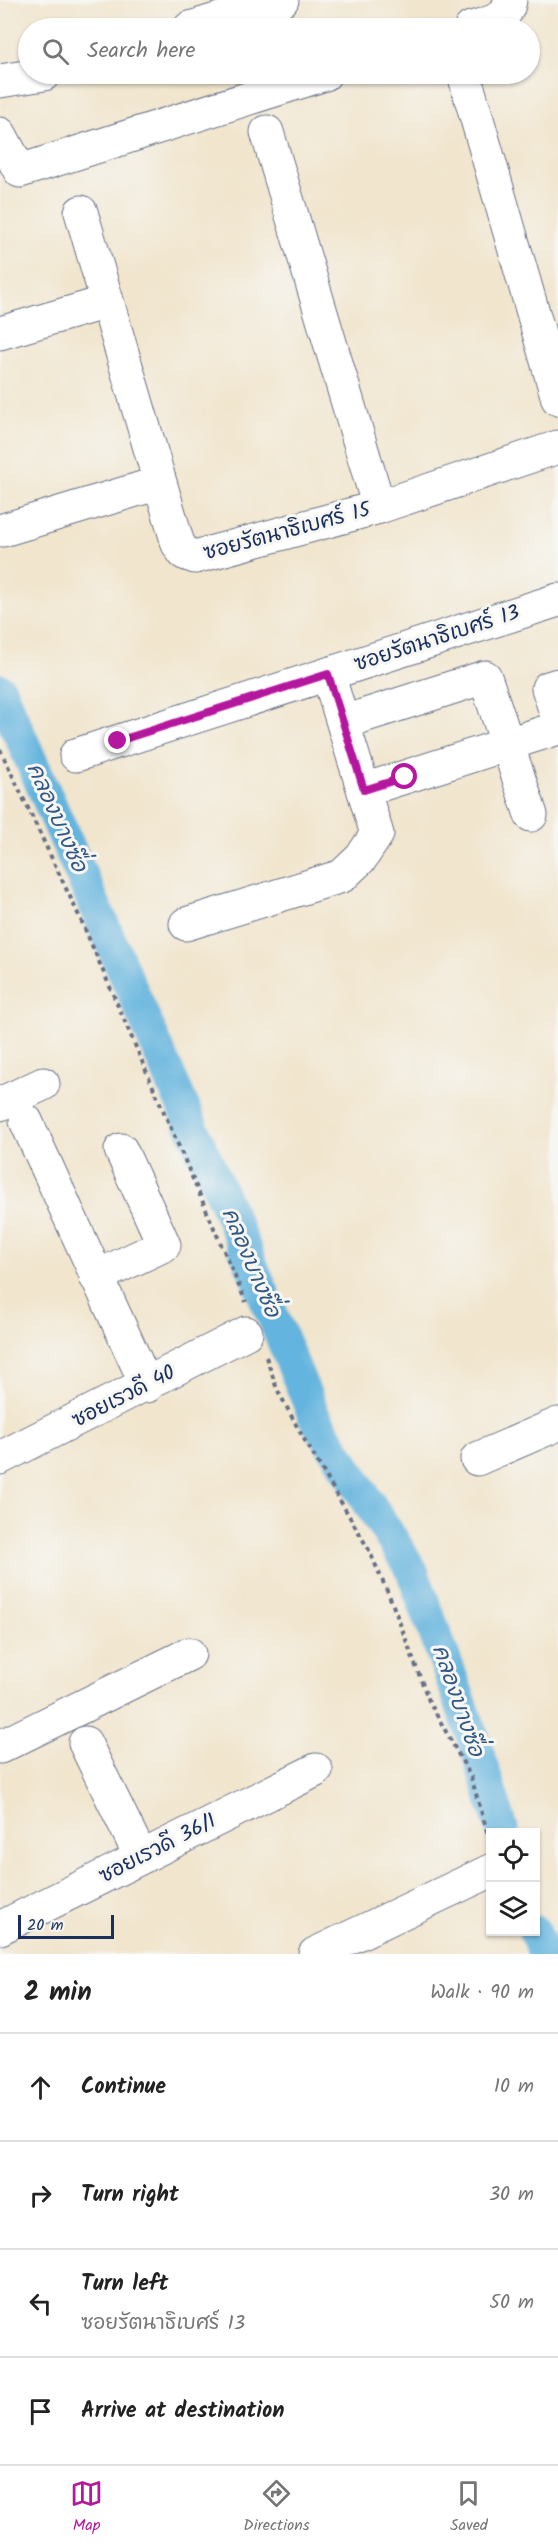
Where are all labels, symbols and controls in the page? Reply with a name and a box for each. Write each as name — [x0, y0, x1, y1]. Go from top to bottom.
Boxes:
search box — [18, 18, 540, 84]
text: Search here — [87, 34, 195, 69]
icon: search — [39, 35, 72, 68]
street label: ซอยรัตนาธิเบศร์ 15 — [200, 493, 376, 570]
street label: ซอยรัตนาธิเบศร์ 13 — [350, 597, 524, 681]
route end — [104, 727, 130, 753]
water label: คลองบางซื่อ — [16, 756, 101, 879]
route start — [391, 763, 417, 789]
water label: คลองบางซื่อ — [211, 1201, 294, 1324]
street label: ซอยเรวดี 40 — [67, 1357, 181, 1437]
water label: คลองบางซื่อ — [422, 1639, 498, 1763]
street label: ซอยเรวดี 36/1 — [94, 1805, 222, 1893]
map controls — [486, 1828, 540, 1936]
button: locate — [486, 1828, 540, 1882]
button: layers — [486, 1882, 540, 1936]
scale bar — [18, 1912, 114, 1940]
text: 20 m — [27, 1913, 63, 1938]
text: 2 min — [24, 1972, 92, 2014]
text: Walk · 90 m — [430, 1977, 534, 2009]
text: Continue — [81, 2070, 166, 2105]
icon: ahead — [24, 2071, 57, 2104]
text: 10 m — [494, 2071, 534, 2103]
text: Turn right — [81, 2178, 179, 2213]
icon: right — [24, 2179, 57, 2212]
text: 30 m — [489, 2179, 534, 2211]
text: Turn left — [81, 2267, 168, 2302]
icon: left — [24, 2287, 57, 2320]
text: 50 m — [489, 2287, 534, 2319]
text: ซอยรัตนาธิเบศร์ 13 — [81, 2308, 245, 2340]
text: Arrive at destination — [81, 2394, 284, 2429]
icon: arrive — [24, 2395, 57, 2428]
tab: Map — [70, 2477, 103, 2538]
tab: Directions — [243, 2477, 310, 2538]
tab: Saved — [450, 2477, 488, 2538]

